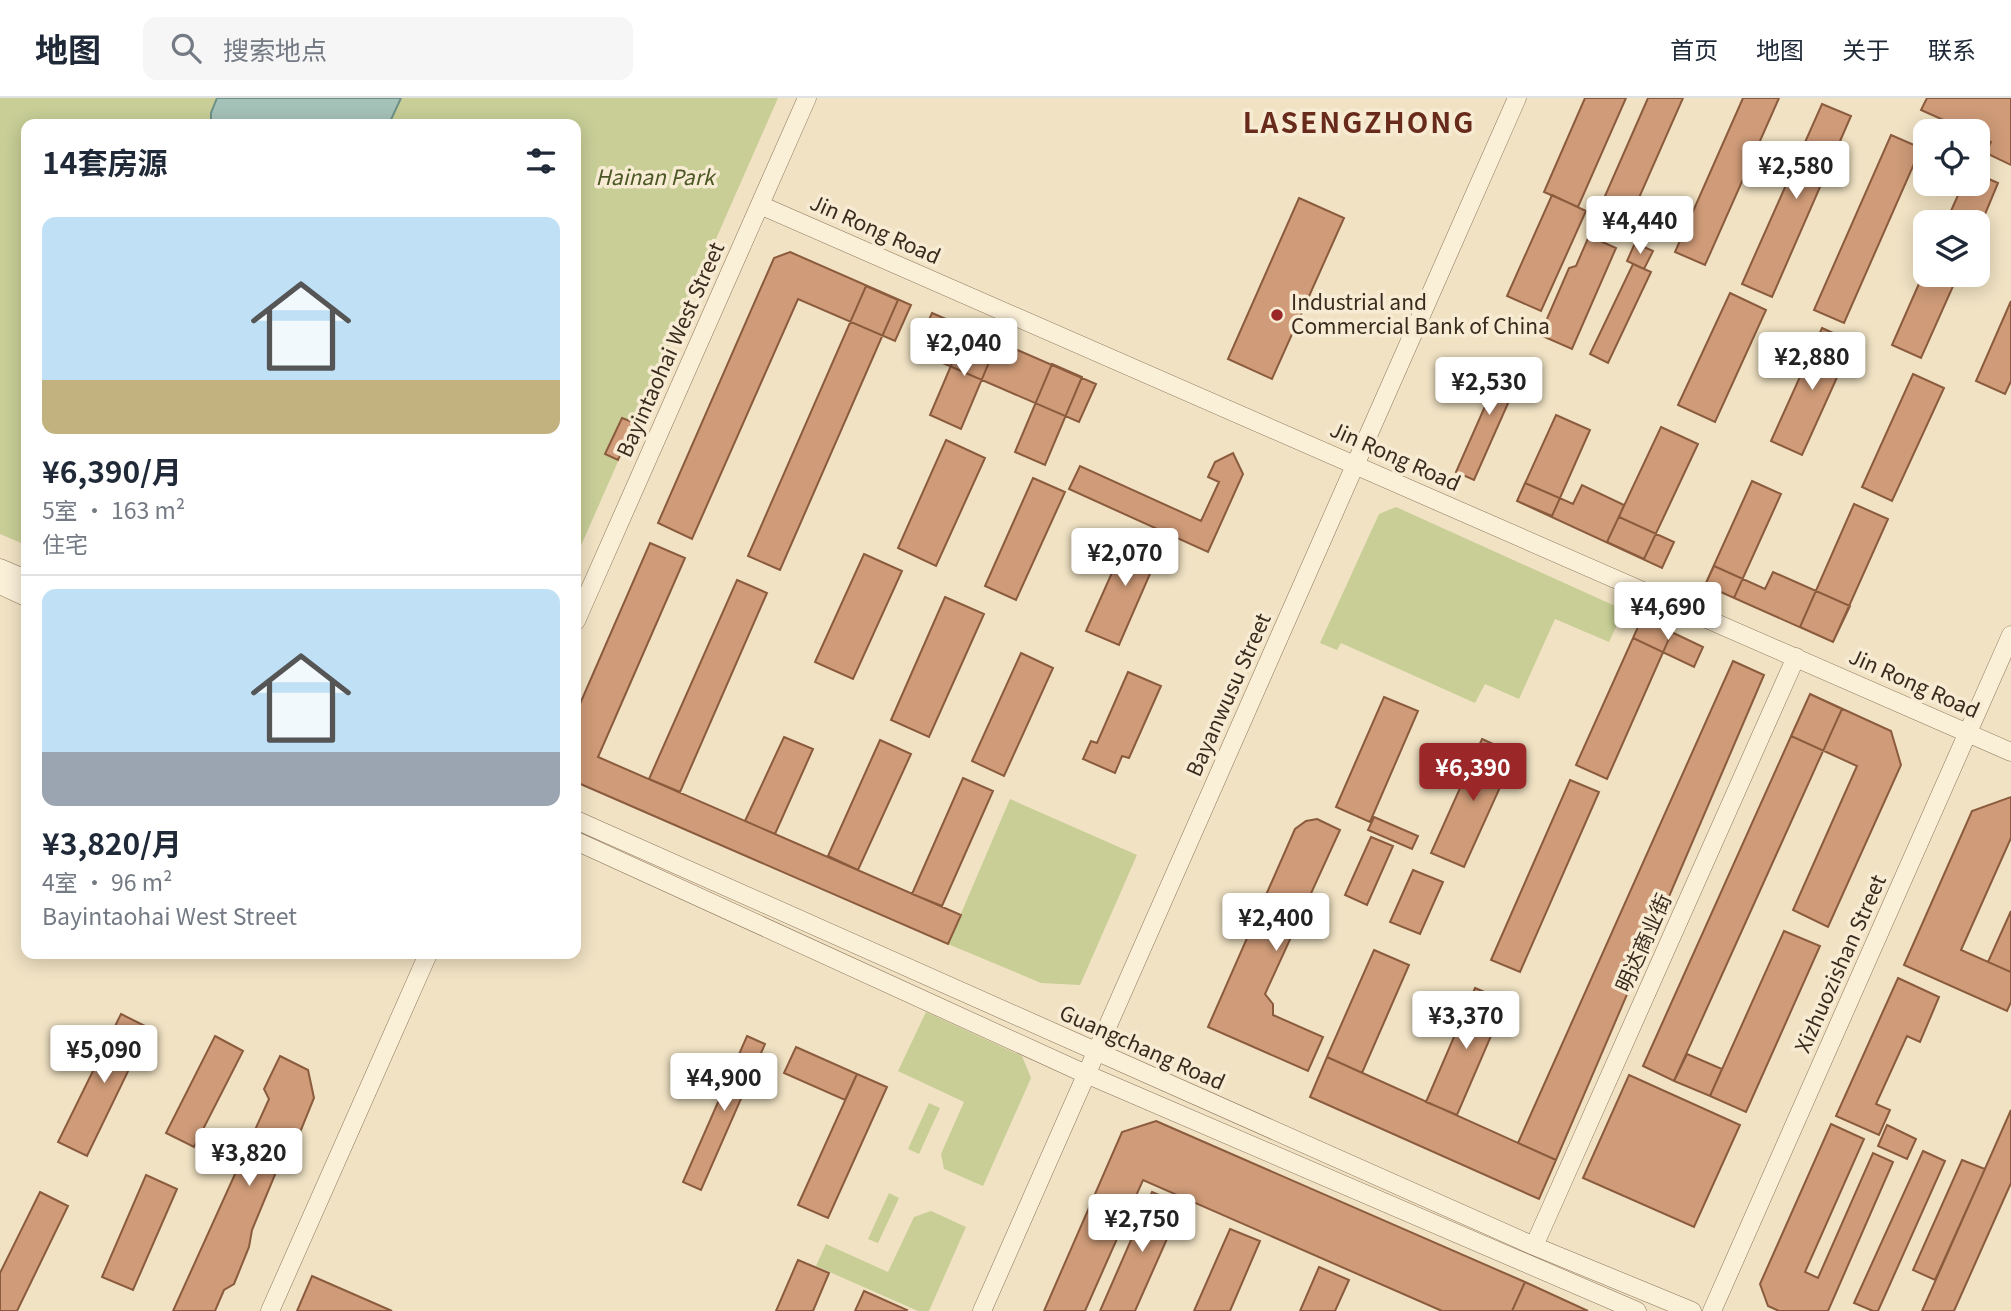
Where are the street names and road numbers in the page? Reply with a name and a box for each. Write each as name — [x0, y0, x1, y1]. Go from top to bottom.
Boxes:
street label: Jin Rong Road — [806, 186, 946, 270]
street label: Bayintaohai West Street — [608, 237, 730, 462]
street label: Jin Rong Road — [1326, 413, 1466, 497]
street label: Bayanwusu Street — [1178, 608, 1277, 781]
street label: Jin Rong Road — [1845, 640, 1985, 724]
street label: Xizhuozishan Street — [1786, 869, 1892, 1057]
street label: 明达商业街 — [1607, 888, 1677, 996]
street label: Guangchang Road — [1055, 996, 1230, 1096]

